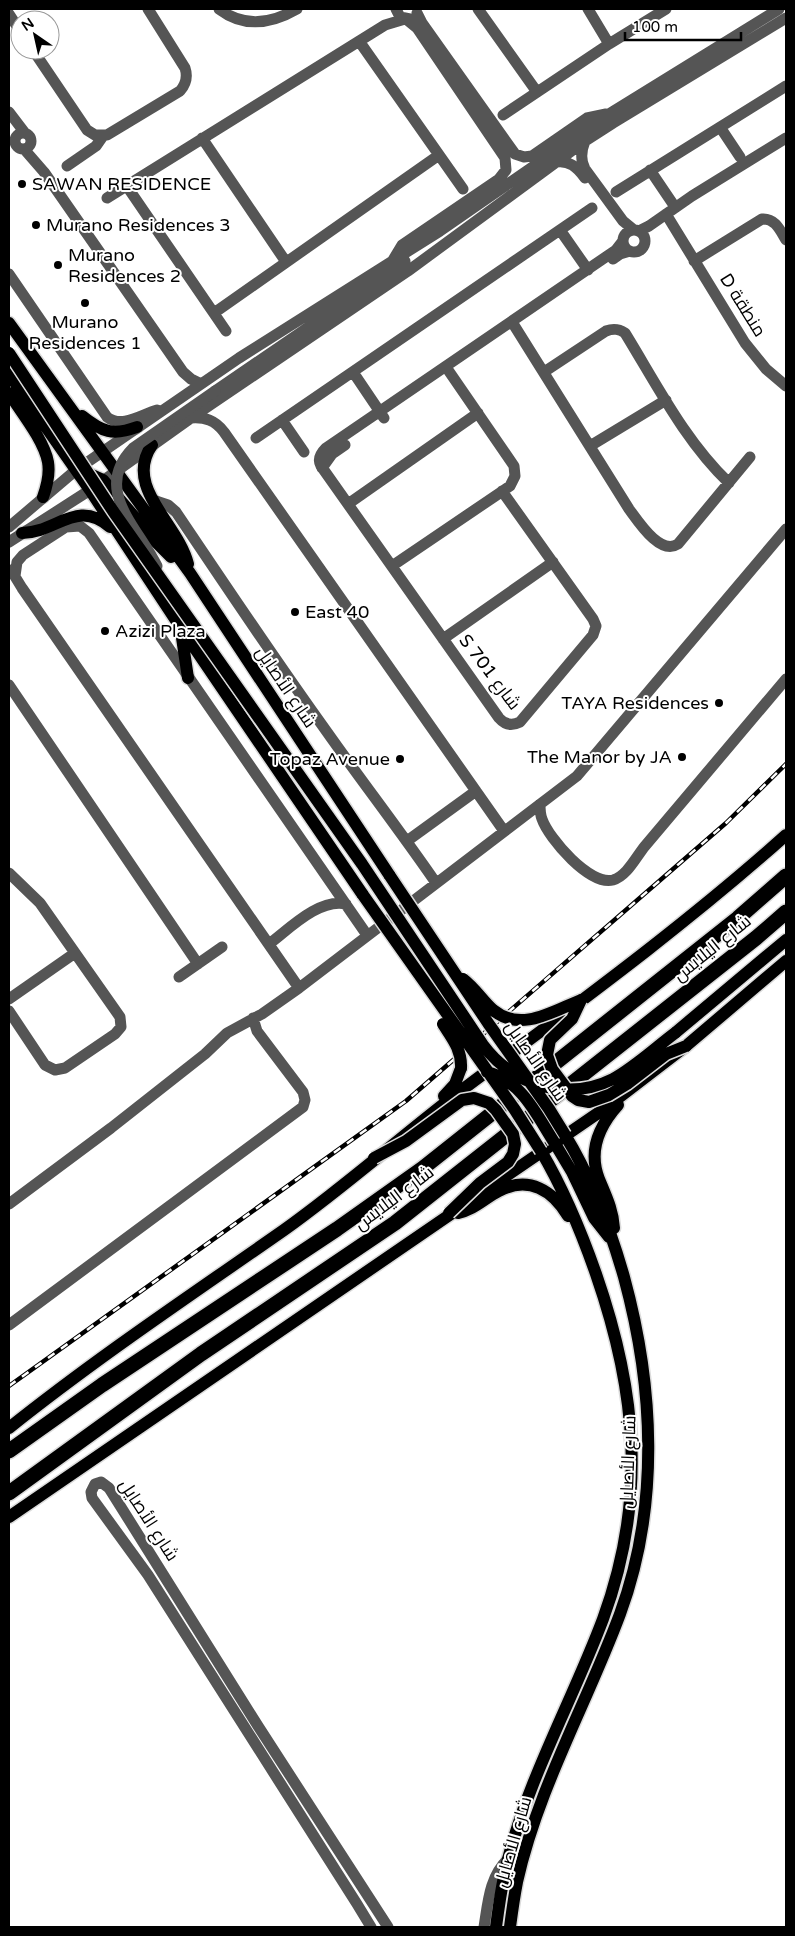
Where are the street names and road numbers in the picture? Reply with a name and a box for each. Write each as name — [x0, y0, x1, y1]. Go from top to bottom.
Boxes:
street label: D منطقة — [715, 269, 771, 341]
street label: S 701 شارع — [454, 630, 526, 715]
street label: شارع الأصايل — [250, 642, 321, 732]
street label: شارع اليلايس — [669, 910, 756, 987]
street label: شارع الأصايل — [499, 1016, 572, 1106]
street label: شارع اليلايس — [350, 1161, 439, 1236]
street label: شارع الأصايل — [615, 1415, 642, 1509]
street label: شارع الأصايل — [113, 1475, 184, 1566]
street label: شارع الأصايل — [490, 1794, 537, 1890]

